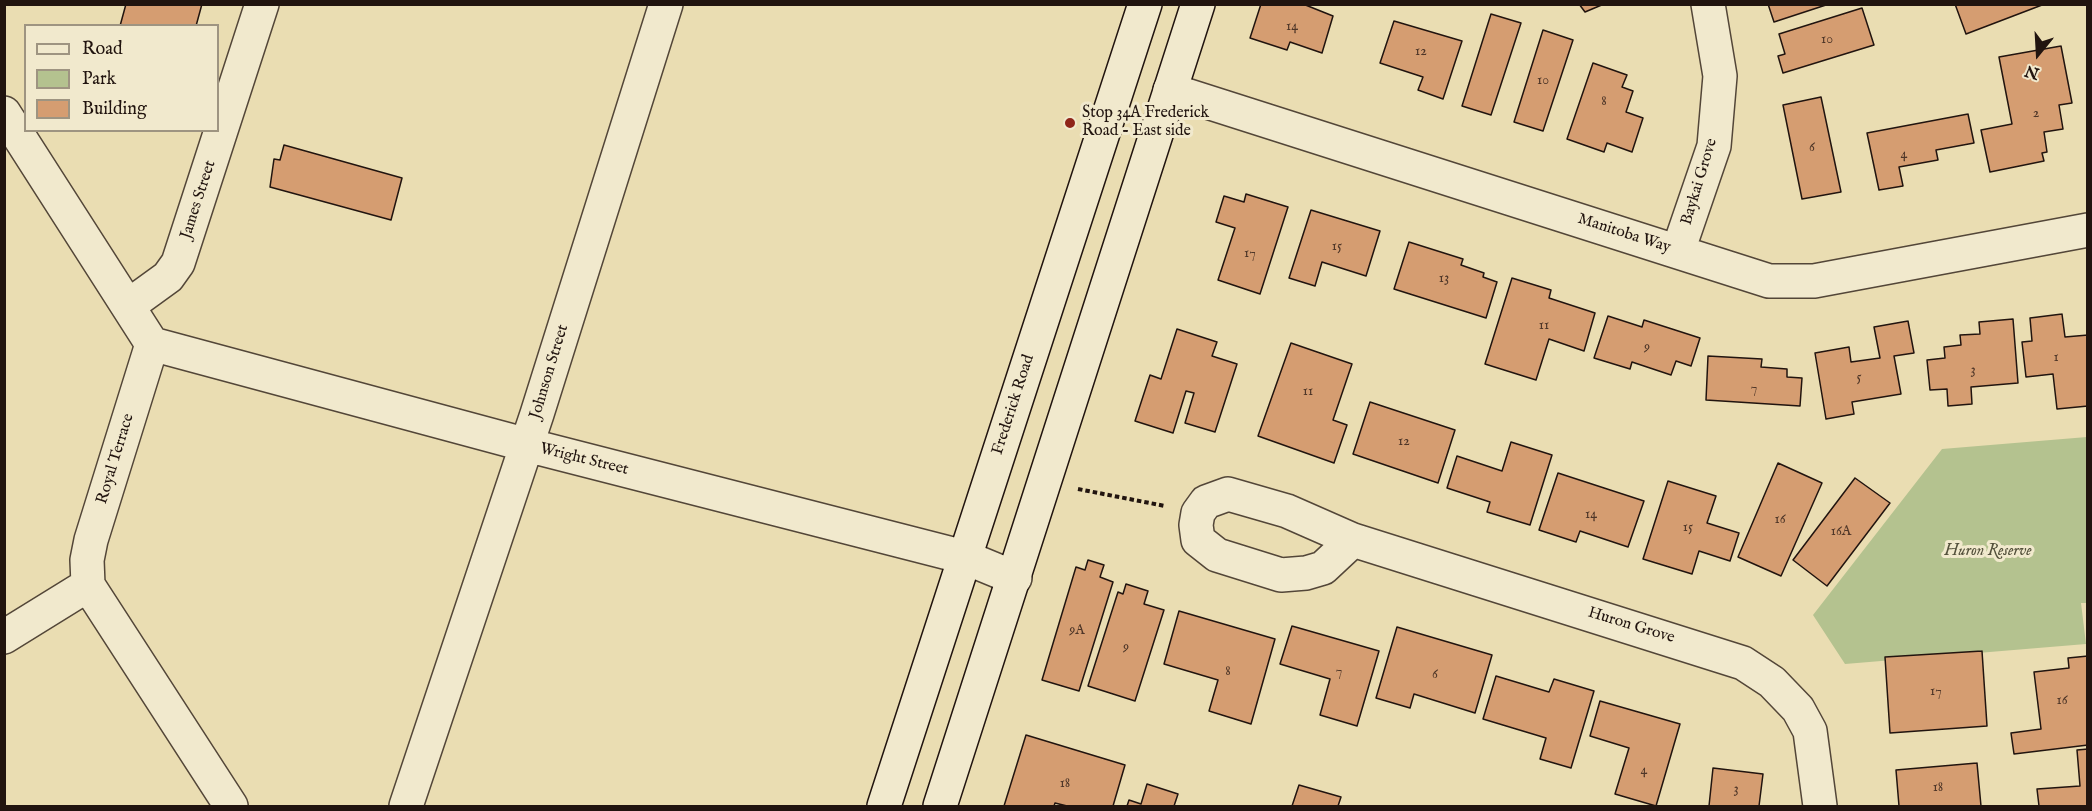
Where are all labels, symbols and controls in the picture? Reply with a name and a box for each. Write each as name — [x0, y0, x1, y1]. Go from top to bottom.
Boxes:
house number: 14 — [1286, 19, 1298, 35]
legend — [24, 24, 219, 132]
north arrow — [2008, 24, 2068, 84]
house number: 10 — [1821, 32, 1833, 48]
text: Road — [82, 38, 123, 61]
house number: 12 — [1415, 44, 1427, 60]
text: N — [2023, 59, 2042, 83]
text: Park — [82, 68, 116, 91]
house number: 10 — [1537, 73, 1549, 89]
house number: 8 — [1601, 94, 1607, 110]
text: Building — [82, 98, 147, 121]
place label: Stop 34A Frederick Road - East side — [1082, 104, 1209, 142]
house number: 2 — [2033, 106, 2039, 122]
marker: Stop 34A Frederick Road - East side — [1063, 116, 1077, 130]
street label: Baykai Grove — [1678, 136, 1722, 228]
house number: 6 — [1809, 140, 1815, 156]
house number: 4 — [1901, 147, 1907, 163]
street label: James Street — [177, 158, 221, 242]
street label: Manitoba Way — [1575, 210, 1673, 258]
house number: 15 — [1332, 239, 1342, 255]
house number: 17 — [1244, 246, 1256, 262]
house number: 13 — [1439, 271, 1449, 287]
house number: 11 — [1539, 318, 1549, 334]
street label: Johnson Street — [527, 323, 573, 421]
house number: 9 — [1644, 340, 1650, 356]
house number: 1 — [2053, 350, 2059, 366]
street label: Frederick Road — [989, 352, 1039, 458]
house number: 3 — [1970, 363, 1976, 379]
house number: 5 — [1856, 370, 1862, 386]
house number: 7 — [1751, 381, 1757, 397]
house number: 11 — [1303, 384, 1313, 400]
street label: Royal Terrace — [93, 411, 139, 507]
house number: 12 — [1398, 434, 1410, 450]
street label: Wright Street — [538, 440, 630, 480]
house number: 14 — [1585, 507, 1597, 523]
house number: 16 — [1774, 512, 1786, 528]
house number: 15 — [1683, 520, 1693, 536]
house number: 16A — [1831, 524, 1851, 540]
park label: Huron Reserve — [1944, 542, 2032, 562]
street label: Huron Grove — [1585, 604, 1677, 648]
house number: 9A — [1069, 623, 1085, 639]
house number: 9 — [1123, 640, 1129, 656]
house number: 8 — [1225, 664, 1231, 680]
house number: 7 — [1336, 664, 1342, 680]
house number: 6 — [1432, 667, 1438, 683]
house number: 17 — [1930, 684, 1942, 700]
house number: 16 — [2056, 693, 2068, 709]
house number: 4 — [1641, 763, 1647, 779]
house number: 18 — [1060, 776, 1070, 792]
house number: 18 — [1933, 780, 1943, 796]
house number: 3 — [1733, 782, 1739, 798]

